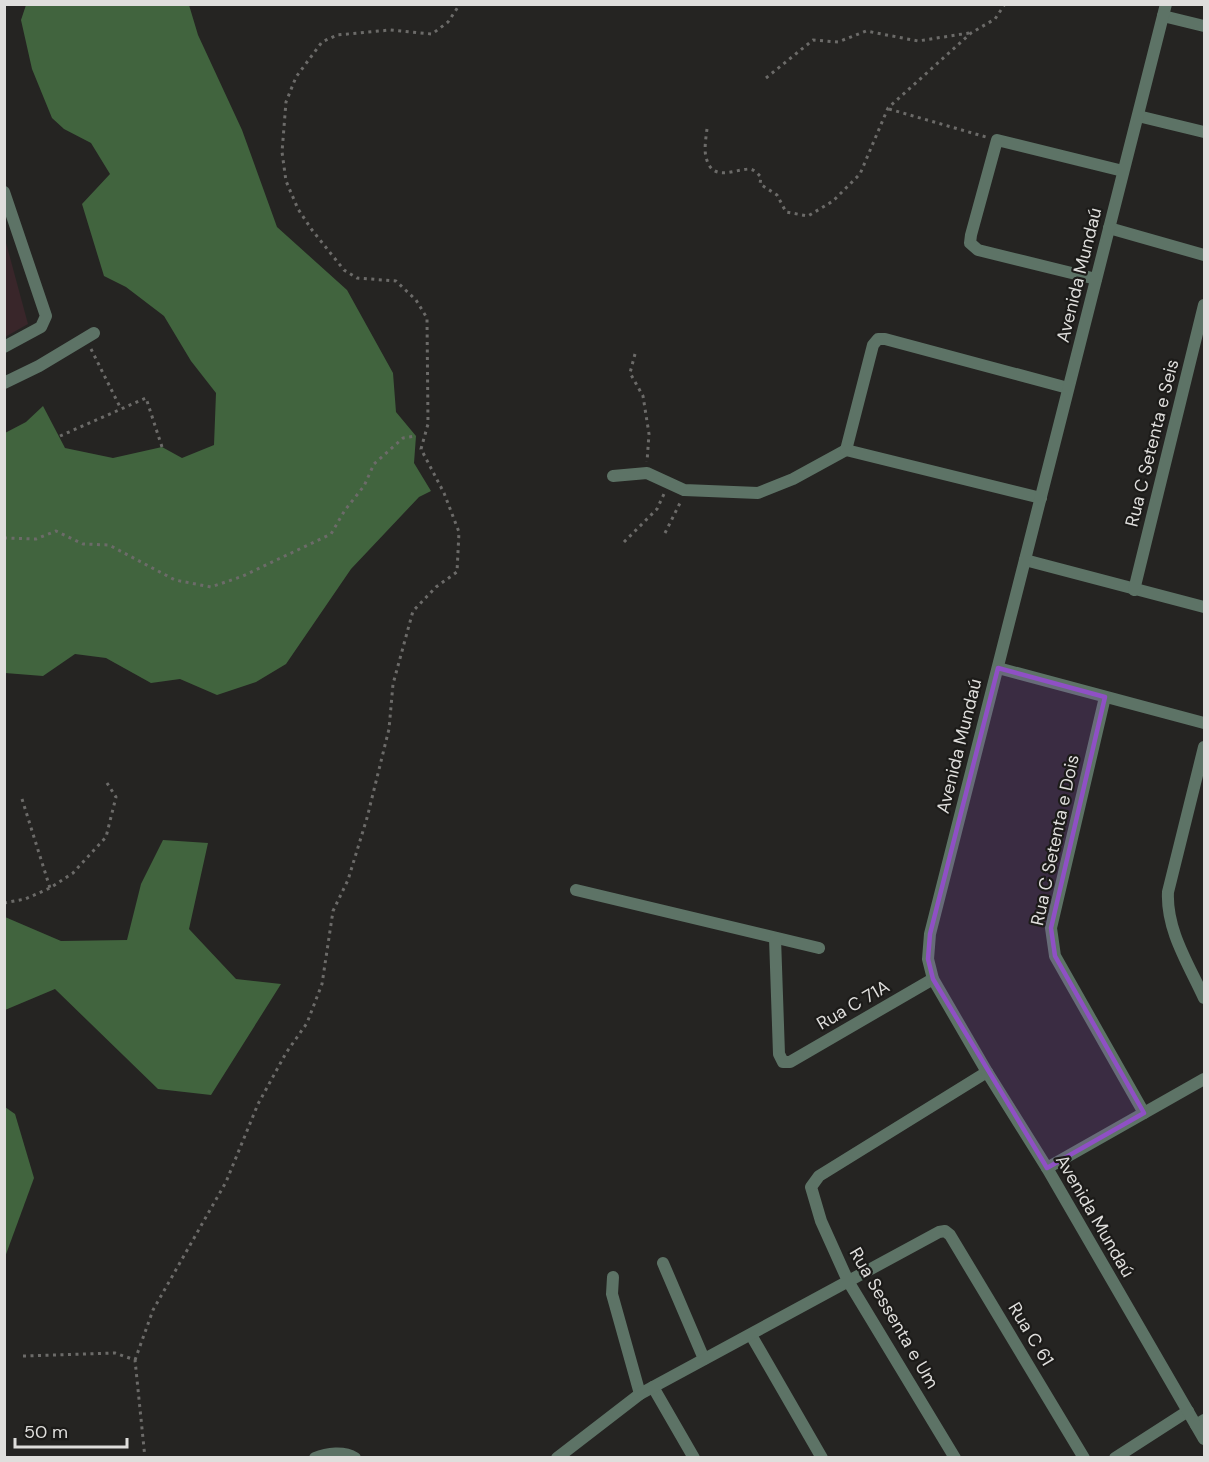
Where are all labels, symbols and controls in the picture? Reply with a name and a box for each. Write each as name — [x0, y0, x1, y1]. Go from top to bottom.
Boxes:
street label: Avenida Mundaú — [1051, 205, 1107, 345]
street label: Rua C Setenta e Seis — [1120, 357, 1184, 529]
street label: Avenida Mundaú — [931, 676, 987, 816]
street label: Rua C Setenta e Dois — [1025, 752, 1085, 928]
street label: Rua C 71A — [812, 974, 894, 1036]
street label: Avenida Mundaú — [1050, 1150, 1140, 1282]
street label: Rua Sessenta e Um — [844, 1243, 944, 1393]
street label: Rua C 61 — [1003, 1298, 1059, 1370]
scale bar — [15, 1411, 128, 1449]
text: 50 m — [24, 1420, 68, 1444]

